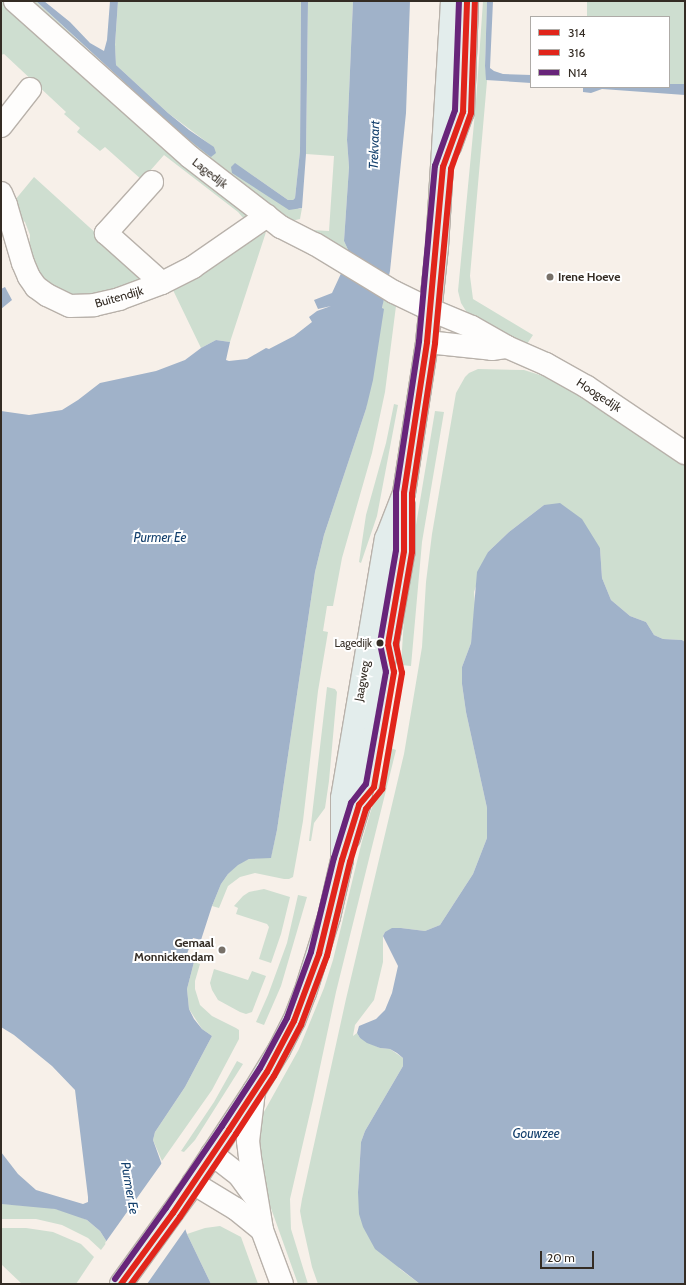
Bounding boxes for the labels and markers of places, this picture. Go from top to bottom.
place label: Irene Hoeve [558,270,620,284]
marker: Irene Hoeve [545,272,555,282]
place label: Lagedijk [334,636,372,650]
marker: Lagedijk [375,638,385,648]
place label: Gemaal Monnickendam [134,936,214,964]
marker: Gemaal Monnickendam [217,945,227,955]

